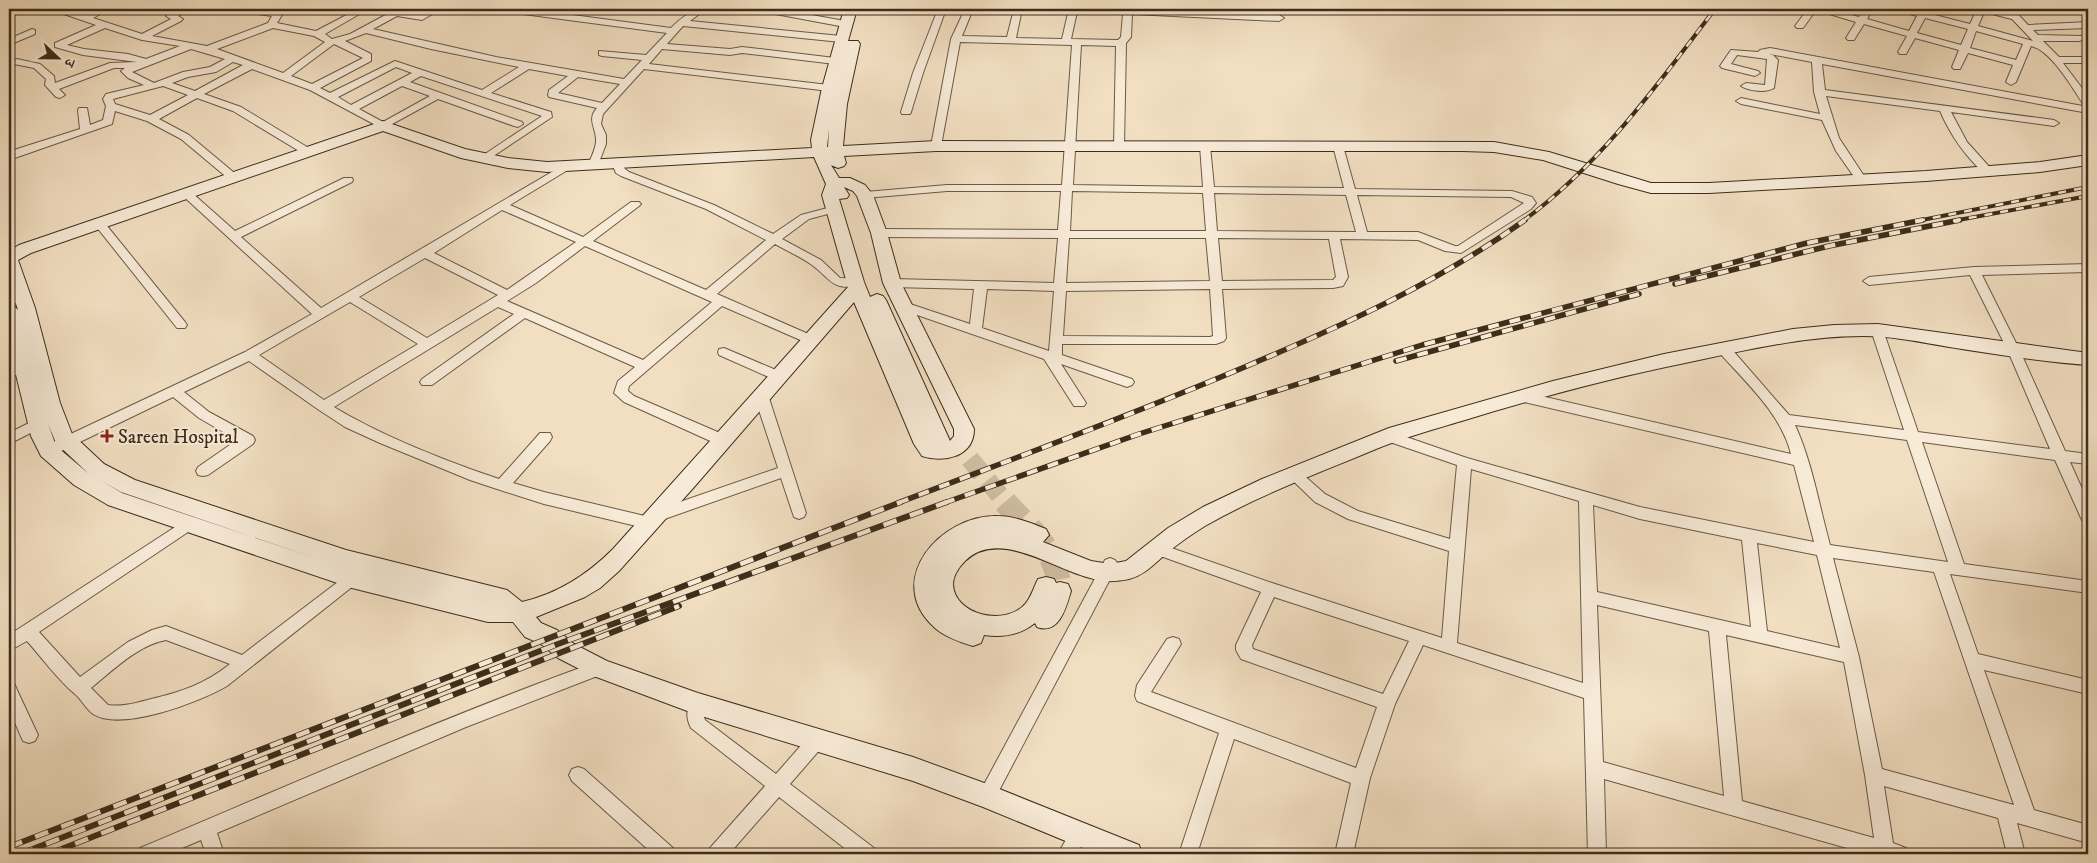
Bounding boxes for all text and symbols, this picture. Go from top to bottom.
north arrow [32,32,82,82]
text: उ [59,55,79,70]
place label: Sareen Hospital [118,426,239,449]
marker: Sareen Hospital [100,429,114,443]

